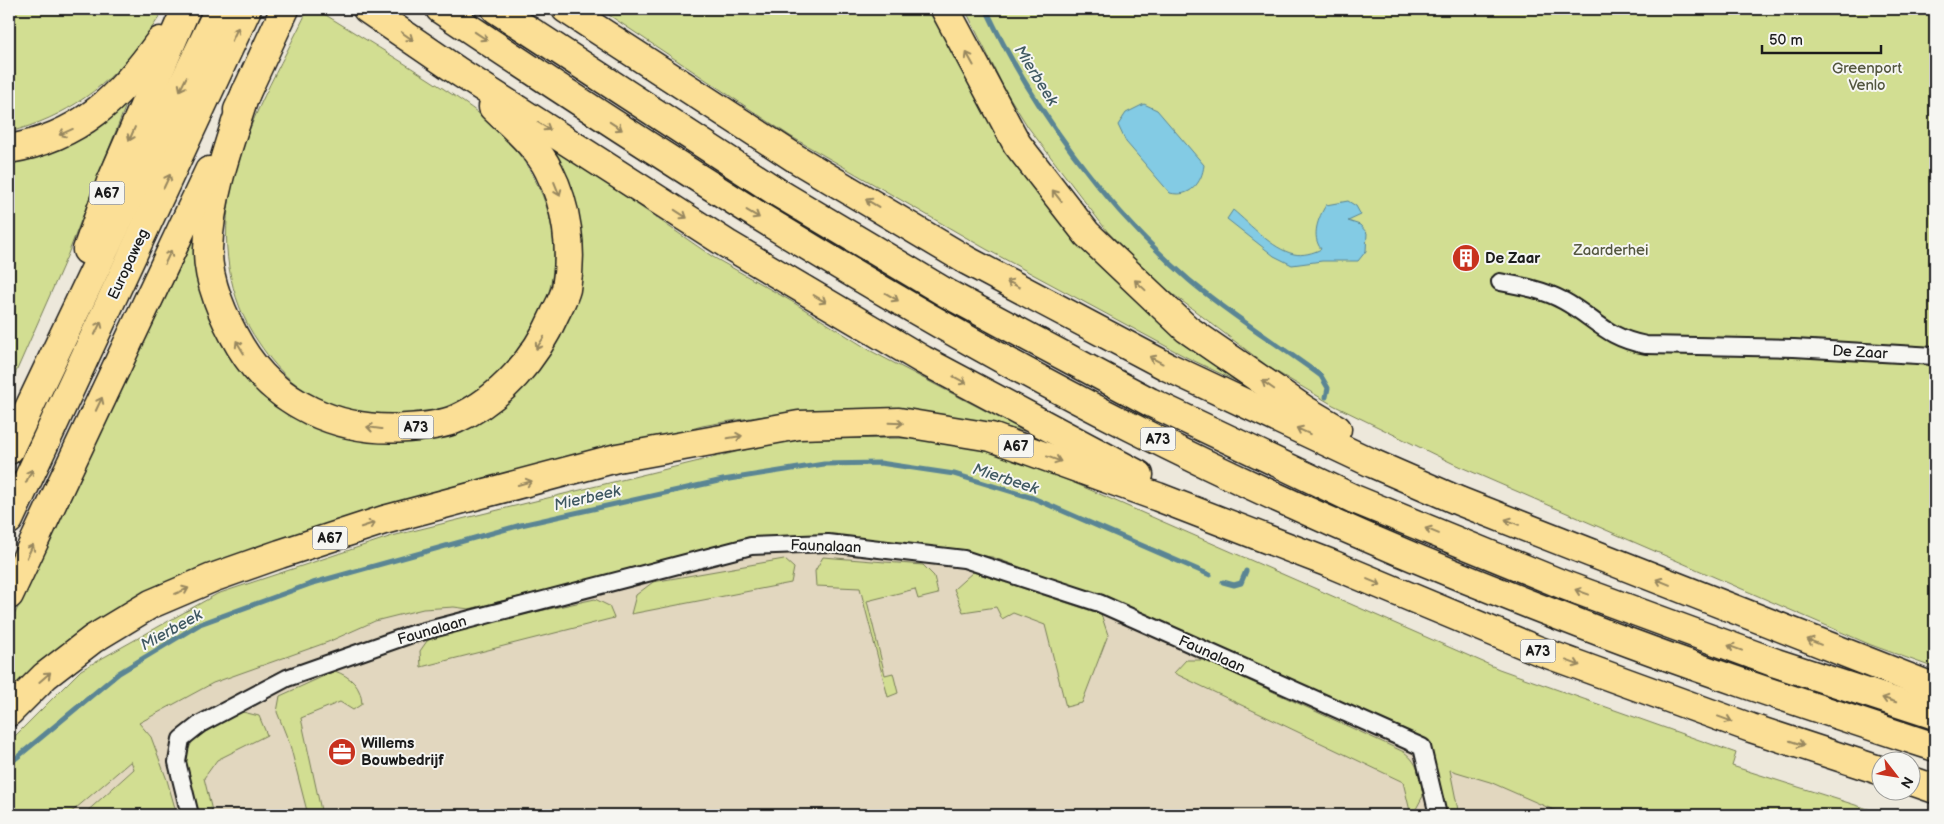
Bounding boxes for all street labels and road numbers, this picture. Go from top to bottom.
road number: A67 [90,182,124,204]
street label: Europaweg [104,226,153,303]
street label: De Zaar [1832,342,1889,363]
road number: A73 [398,416,434,438]
road number: A73 [1140,428,1176,450]
road number: A67 [998,434,1034,458]
road number: A67 [312,526,348,550]
street label: Faunalaan [790,536,862,557]
street label: Faunalaan [395,612,469,649]
street label: Faunalaan [1176,631,1248,678]
road number: A73 [1520,640,1556,662]

